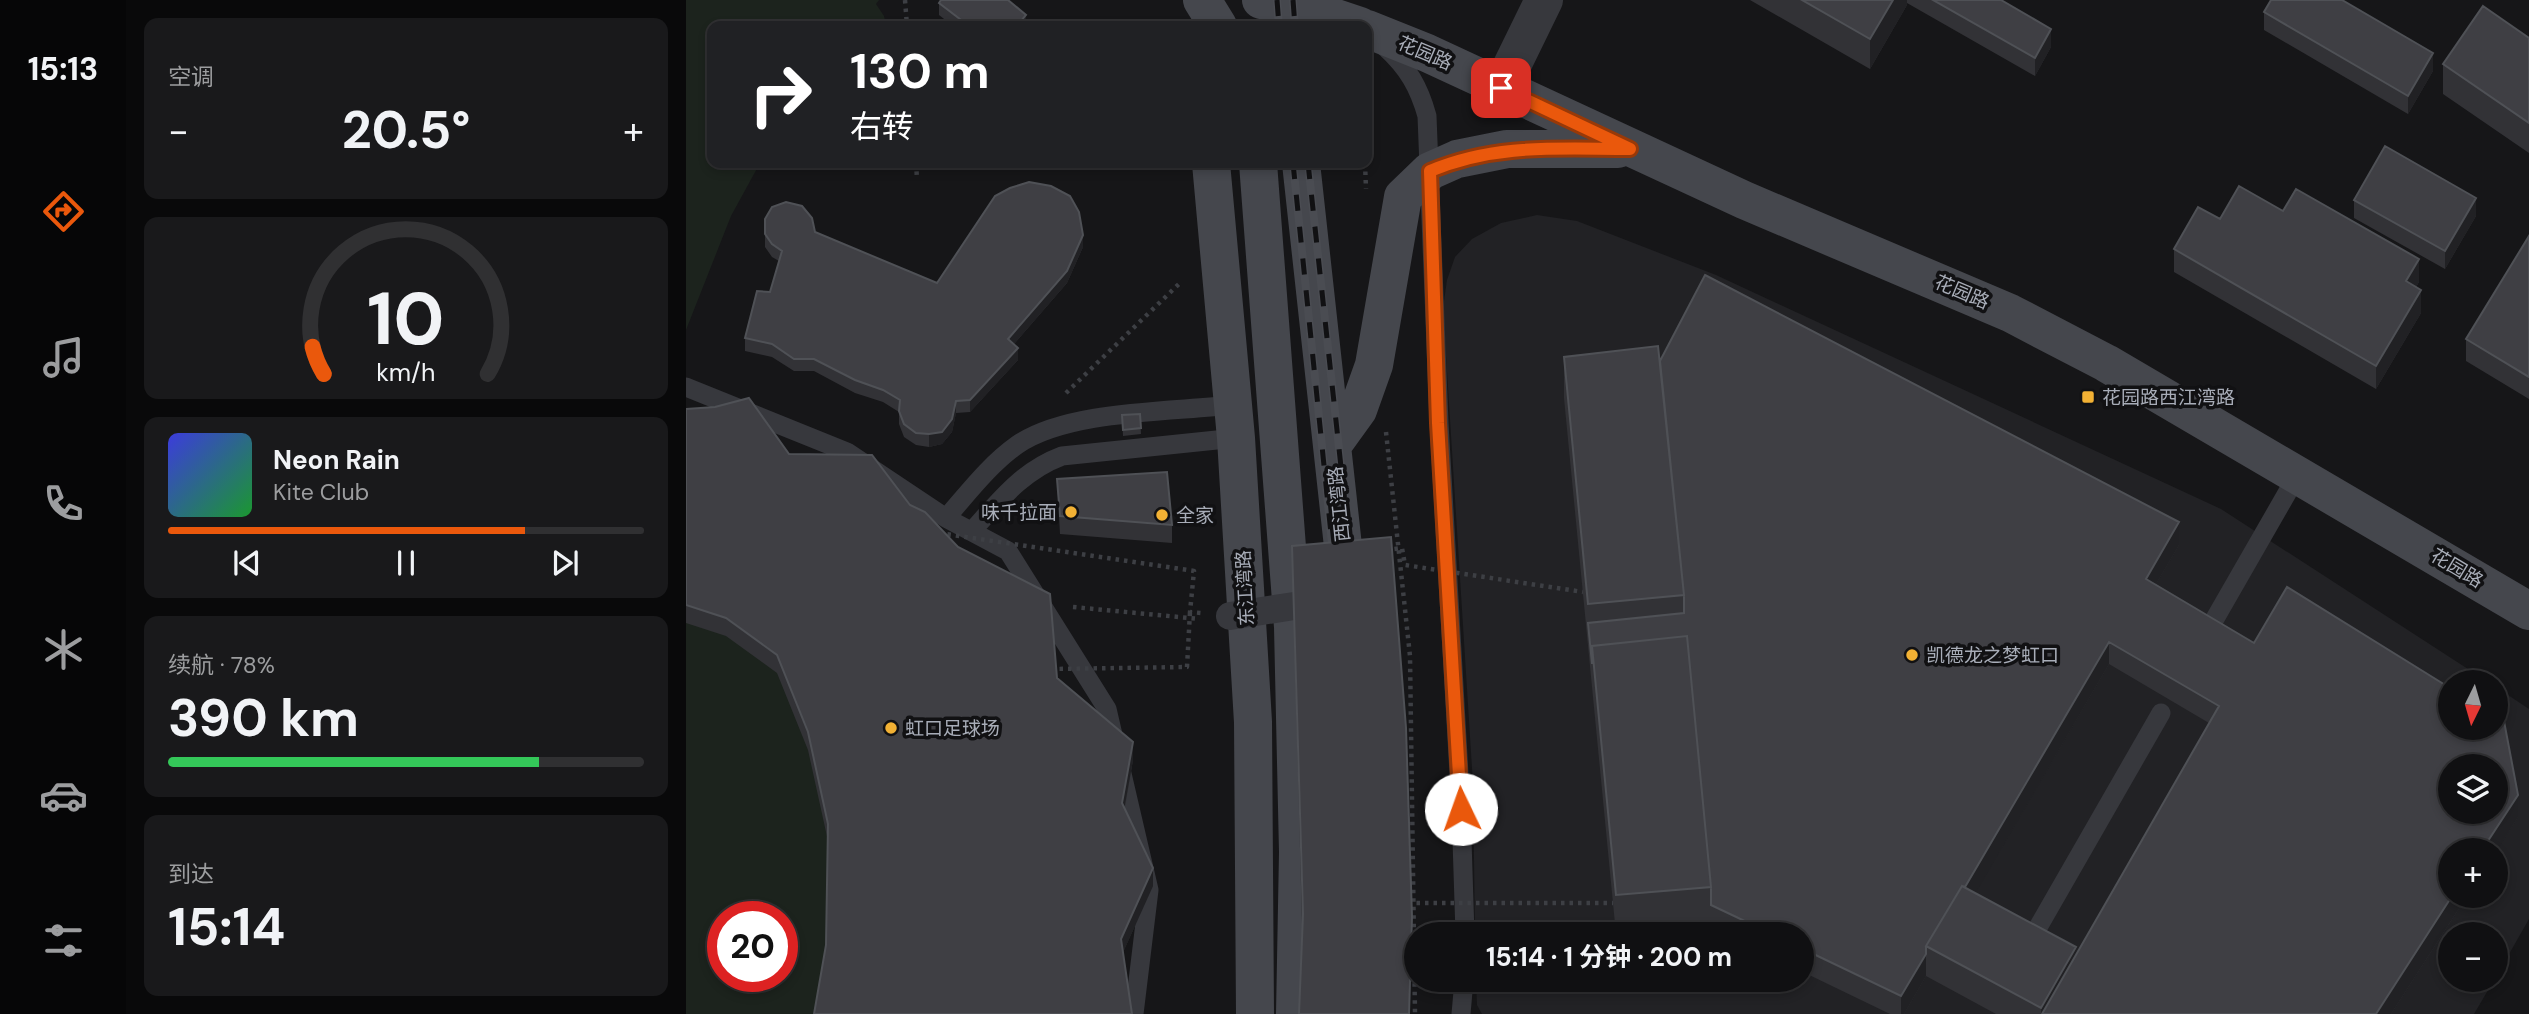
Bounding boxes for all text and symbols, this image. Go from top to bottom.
street label: 花园路 [1394,30,1456,76]
text: 130 m [850,39,990,103]
text: 15:13 [28,48,98,90]
icon: right [735,49,826,140]
pin [1471,58,1531,118]
text: 空调 [168,62,214,92]
icon: arrive [1482,69,1520,107]
text: 20.5° [342,96,470,164]
text: − [168,106,189,156]
text: + [623,106,644,156]
text: 右转 [850,106,914,148]
icon: directions [39,187,88,236]
street label: 花园路 [1931,269,1993,315]
text: 10 [367,272,445,367]
icon: music [39,333,88,382]
text: km/h [376,356,436,389]
place label: 花园路西江湾路 [2102,385,2235,410]
marker: 花园路西江湾路 [2080,389,2096,405]
text: Neon Rain [273,443,400,477]
street label: 西江湾路 [1323,465,1355,543]
text: Kite Club [273,477,369,507]
icon: phone [39,479,88,528]
place label: 味千拉面 [981,500,1057,525]
place label: 全家 [1176,503,1214,528]
marker: 味千拉面 [1063,504,1079,520]
marker: 全家 [1154,507,1170,523]
street label: 花园路 [2426,543,2488,593]
icon: previous [228,544,266,582]
icon: pause [387,544,425,582]
icon: next [546,544,584,582]
street label: 东江湾路 [1231,549,1259,627]
icon: climate [39,625,88,674]
place label: 凯德龙之梦虹口 [1926,643,2059,668]
marker: 凯德龙之梦虹口 [1904,647,1920,663]
text: 续航 · 78% [168,650,275,680]
north arrow [2438,670,2508,740]
map controls [2438,670,2508,992]
text: 390 km [168,684,359,752]
place label: 虹口足球场 [905,716,1000,741]
marker: 虹口足球场 [883,720,899,736]
button: layers [2438,754,2508,824]
icon: car [39,771,88,820]
position arrow [1424,772,1498,846]
button: + [2438,838,2508,908]
text: 到达 [168,859,214,889]
text: 15:14 [168,893,285,961]
speed limit sign: 20 [707,901,798,992]
icon: filters [39,916,88,965]
button: − [2438,922,2508,992]
text: 15:14 · 1 分钟 · 200 m [1486,940,1732,974]

